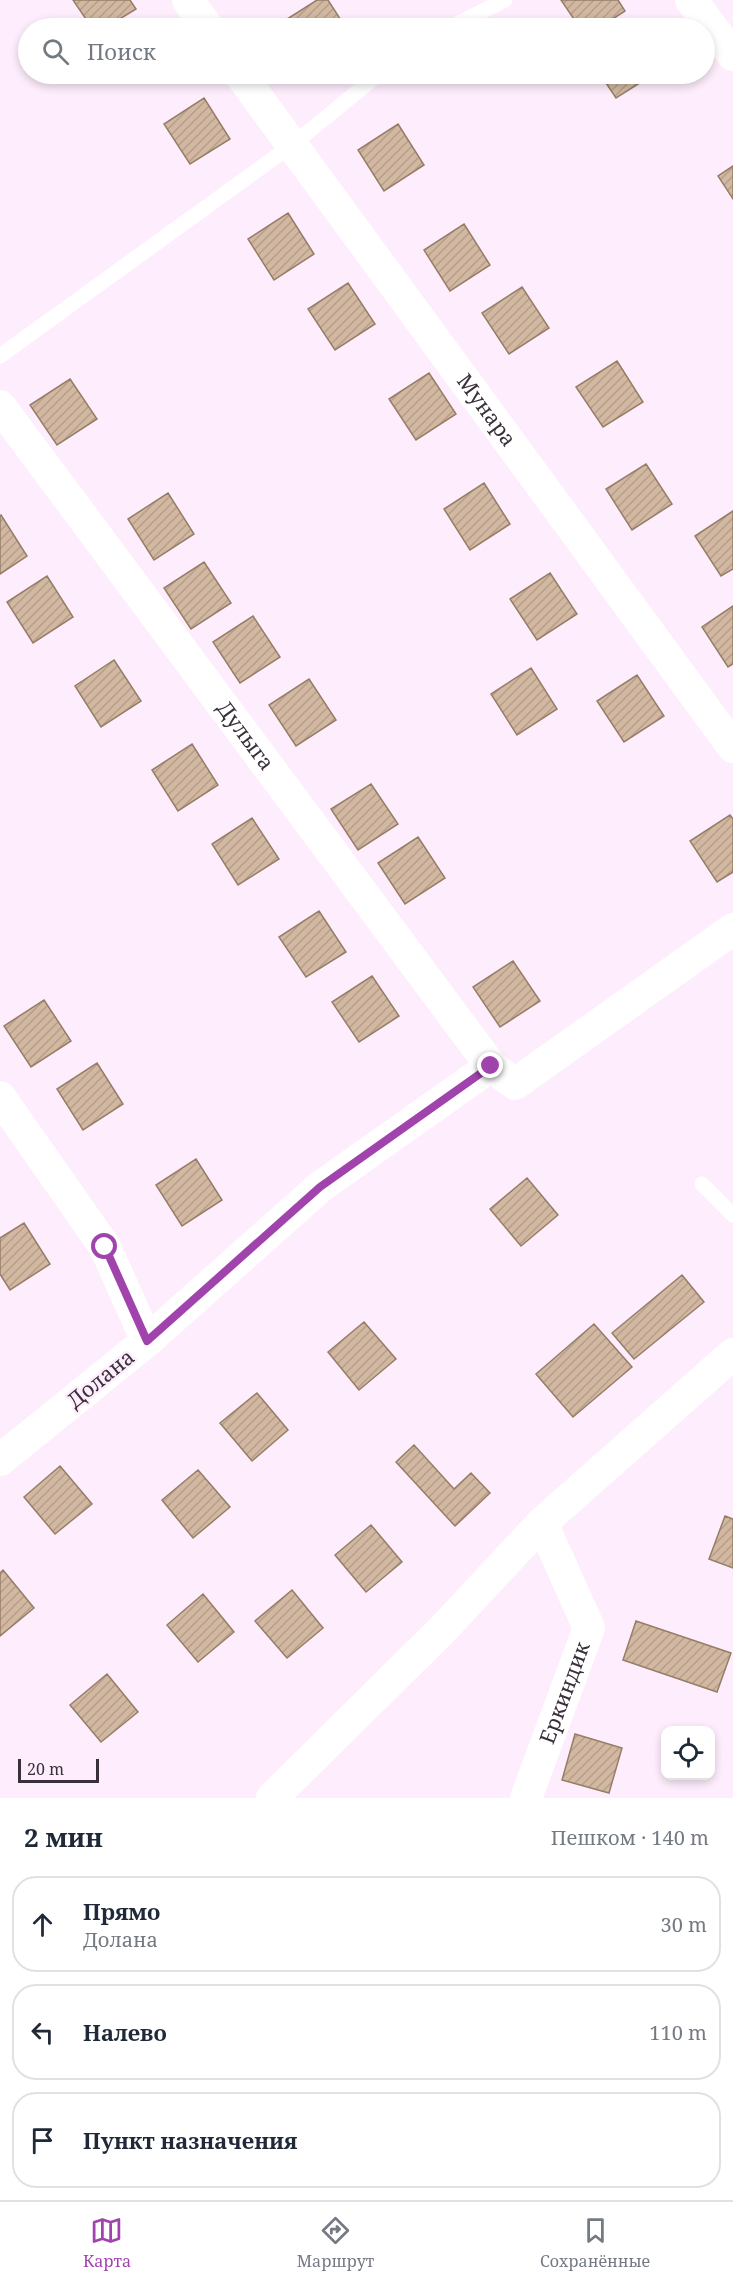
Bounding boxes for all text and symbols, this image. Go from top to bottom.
search box [18,18,715,84]
icon: search [39,35,72,68]
text: Поиск [87,36,156,66]
street label: Мунара [451,368,523,452]
street label: Дулыга [211,695,281,775]
route end [477,1052,503,1078]
route start [91,1233,117,1259]
street label: Долана [61,1343,140,1414]
street label: Еркиндик [532,1637,596,1748]
map controls [661,1726,715,1780]
button: locate [661,1726,715,1780]
scale bar [18,1756,99,1784]
text: 20 m [27,1758,64,1780]
text: 2 мин [24,1819,103,1855]
text: Пешком · 140 m [551,1824,709,1851]
text: Прямо [83,1896,160,1926]
icon: ahead [26,1908,59,1941]
text: 30 m [661,1911,707,1938]
text: Долана [83,1926,158,1953]
icon: left [26,2016,59,2049]
text: Налево [83,2017,167,2047]
text: 110 m [649,2019,707,2046]
icon: arrive [26,2124,59,2157]
text: Пункт назначения [83,2125,297,2155]
tab: Карта [83,2214,131,2272]
tab: Маршрут [297,2214,374,2272]
tab: Сохранённые [540,2214,650,2272]

